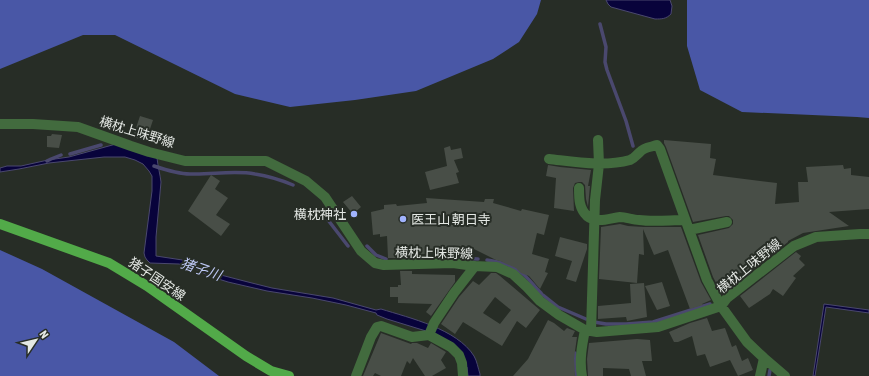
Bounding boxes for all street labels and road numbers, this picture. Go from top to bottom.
street label: 横枕上味野線 [98,113,176,151]
street label: 横枕上味野線 [714,236,784,296]
street label: 横枕上味野線 [395,245,473,261]
street label: 猪子国安線 [126,255,188,303]

